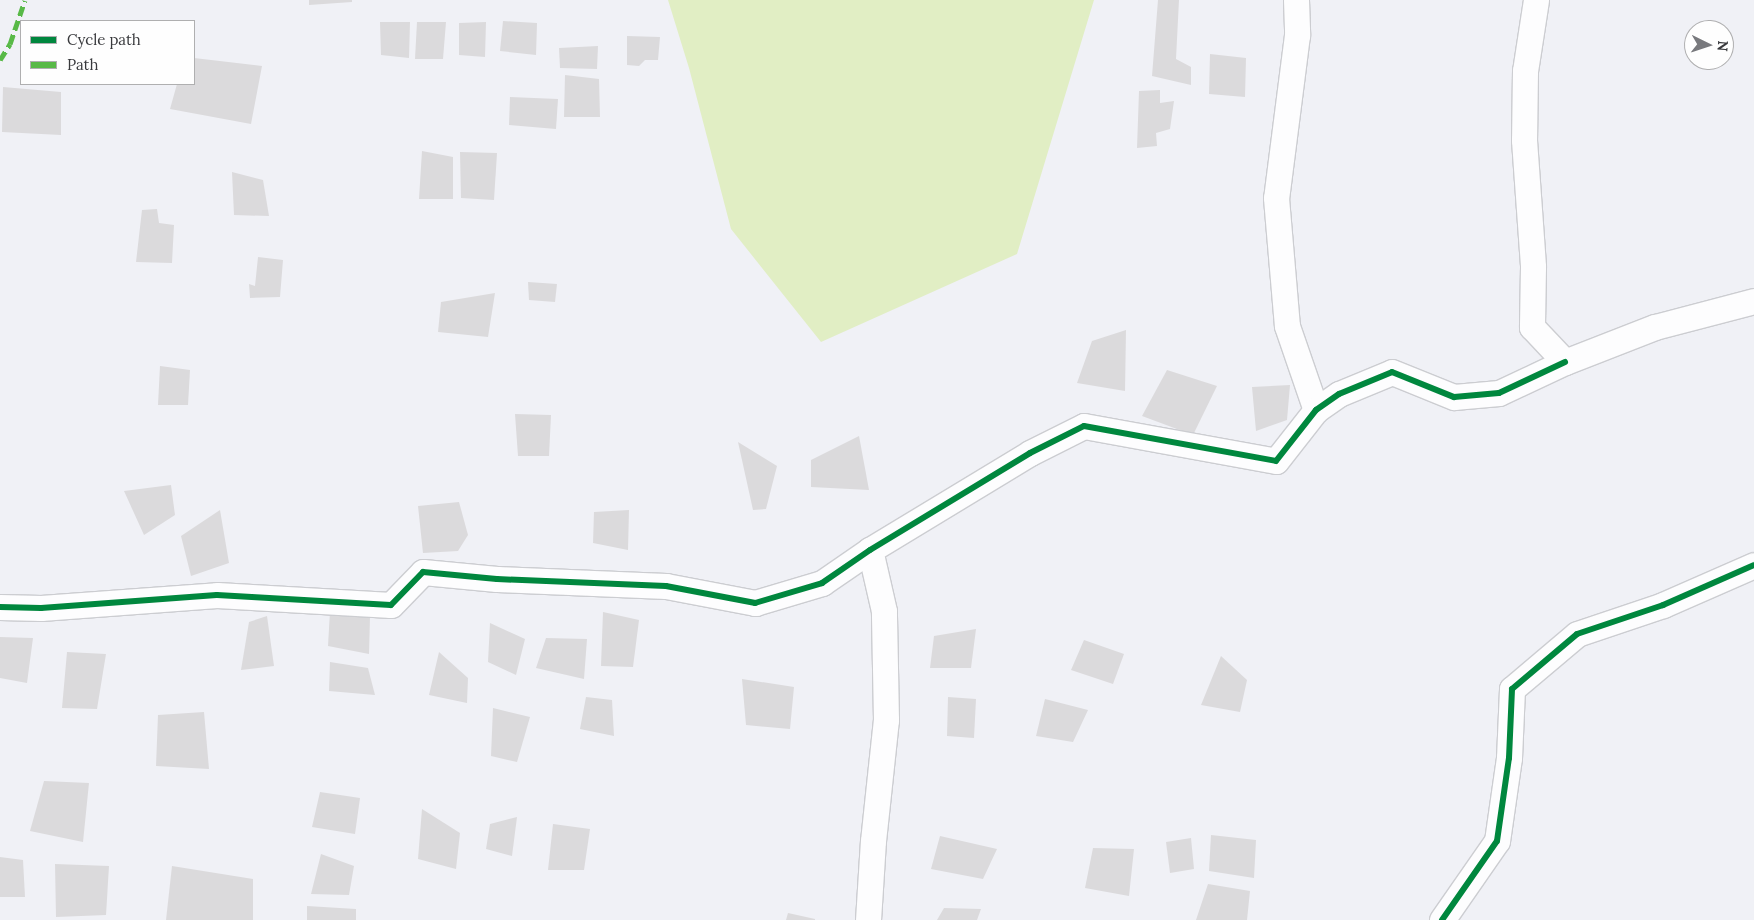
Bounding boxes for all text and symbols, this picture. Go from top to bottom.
legend [20,20,195,85]
north arrow [1684,20,1734,70]
text: Cycle path [67,30,141,49]
text: N [1714,40,1732,52]
text: Path [67,55,98,74]

